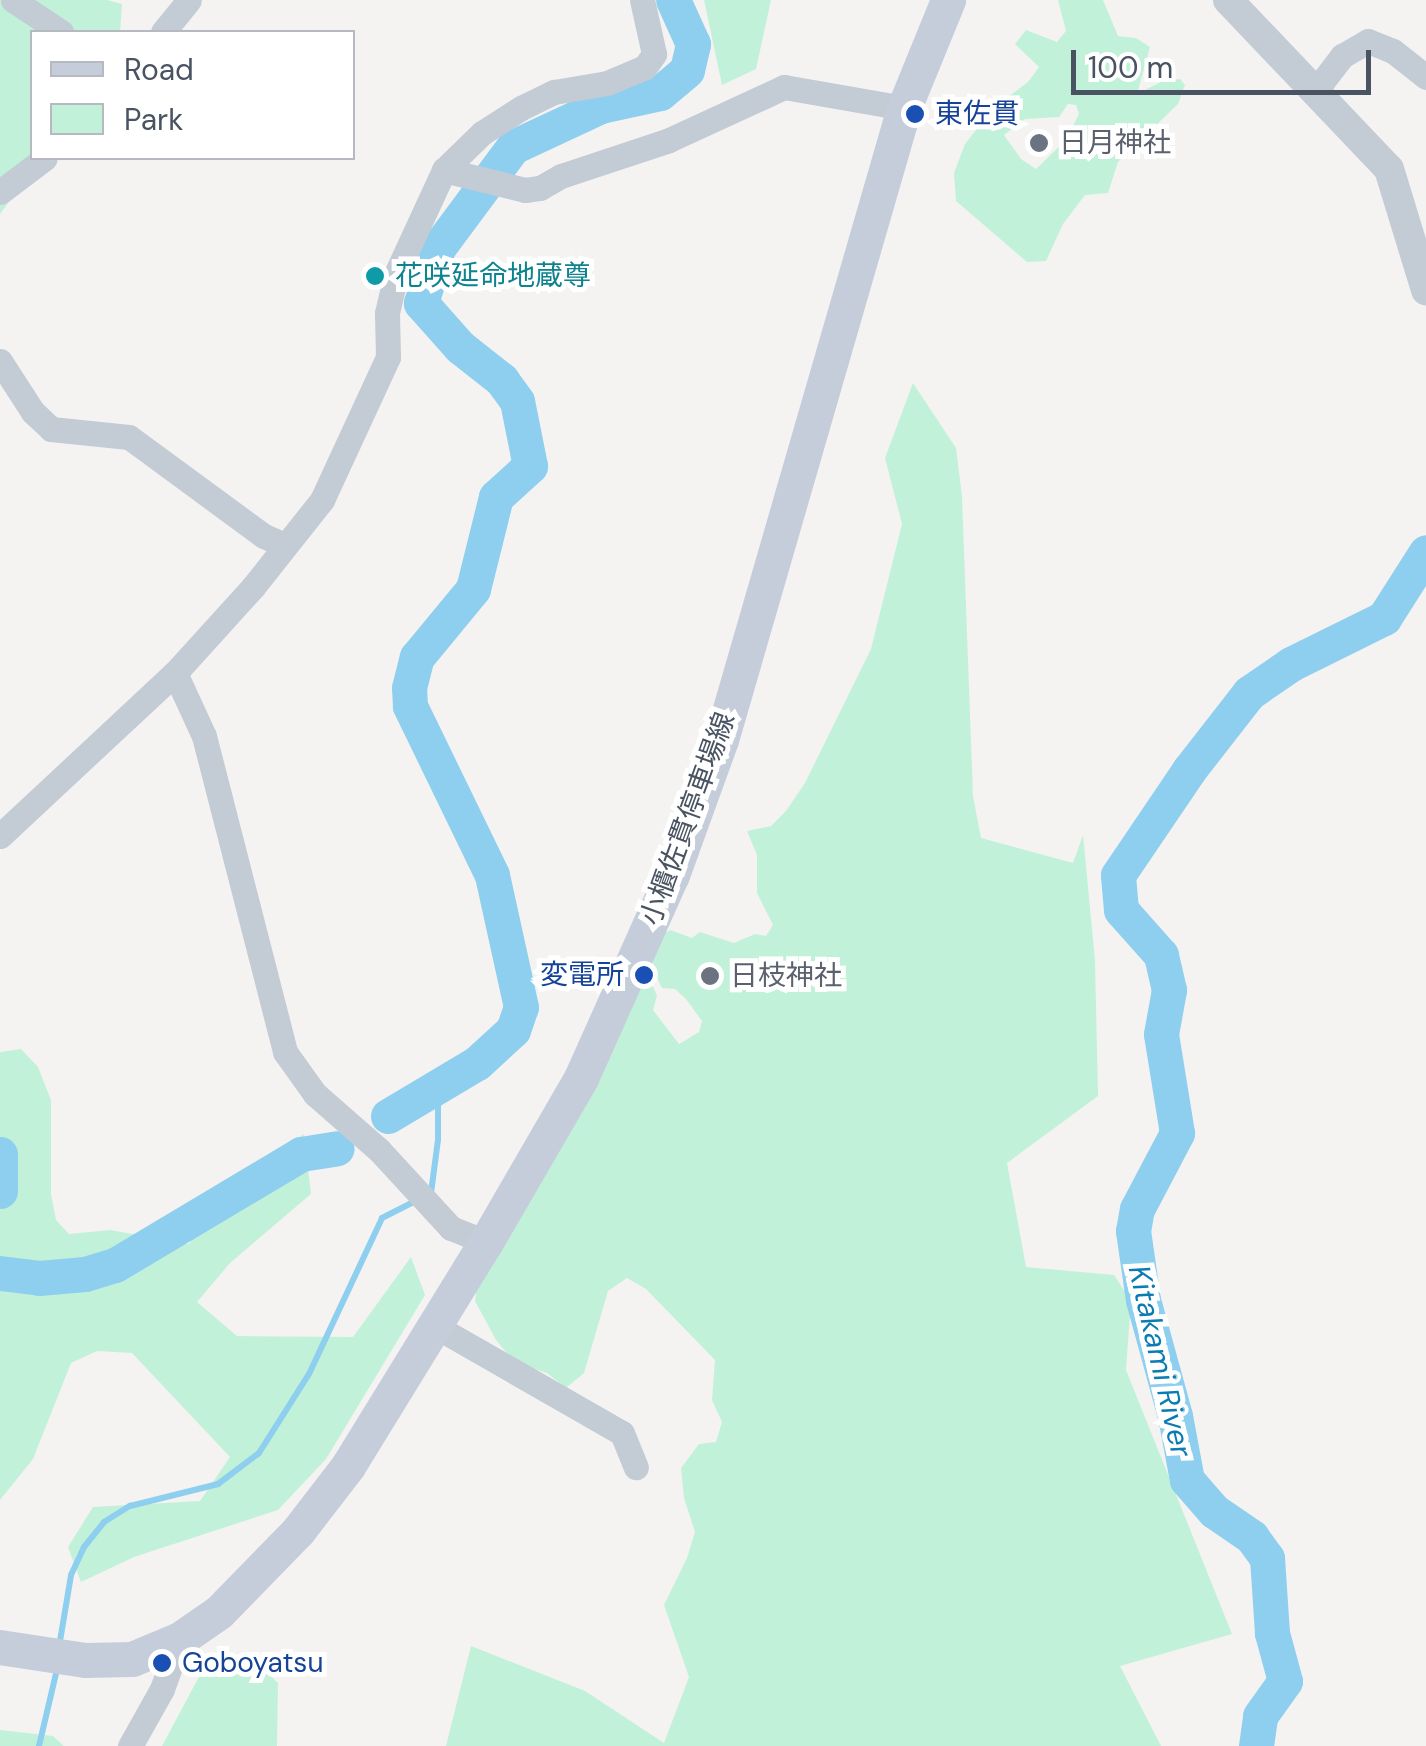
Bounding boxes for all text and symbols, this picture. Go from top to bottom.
legend [30,30,355,160]
scale bar [1076,30,1376,92]
text: 100 m [1088,48,1173,87]
text: Road [124,50,194,89]
place label: 東佐貫 [935,97,1019,131]
text: Park [124,100,183,139]
marker: 東佐貫 [904,103,926,125]
place label: 日月神社 [1059,126,1171,160]
marker: 日月神社 [1028,132,1050,154]
place label: 花咲延命地蔵尊 [395,259,591,293]
marker: 花咲延命地蔵尊 [364,265,386,287]
street label: 小櫃佐貫停車場線 [634,708,742,930]
place label: 変電所 [540,958,624,992]
place label: 日枝神社 [730,959,842,993]
marker: 変電所 [633,964,655,986]
marker: 日枝神社 [699,965,721,987]
water label: Kitakami River [1120,1262,1200,1460]
place label: Goboyatsu [182,1646,323,1680]
marker: Goboyatsu [151,1652,173,1674]

